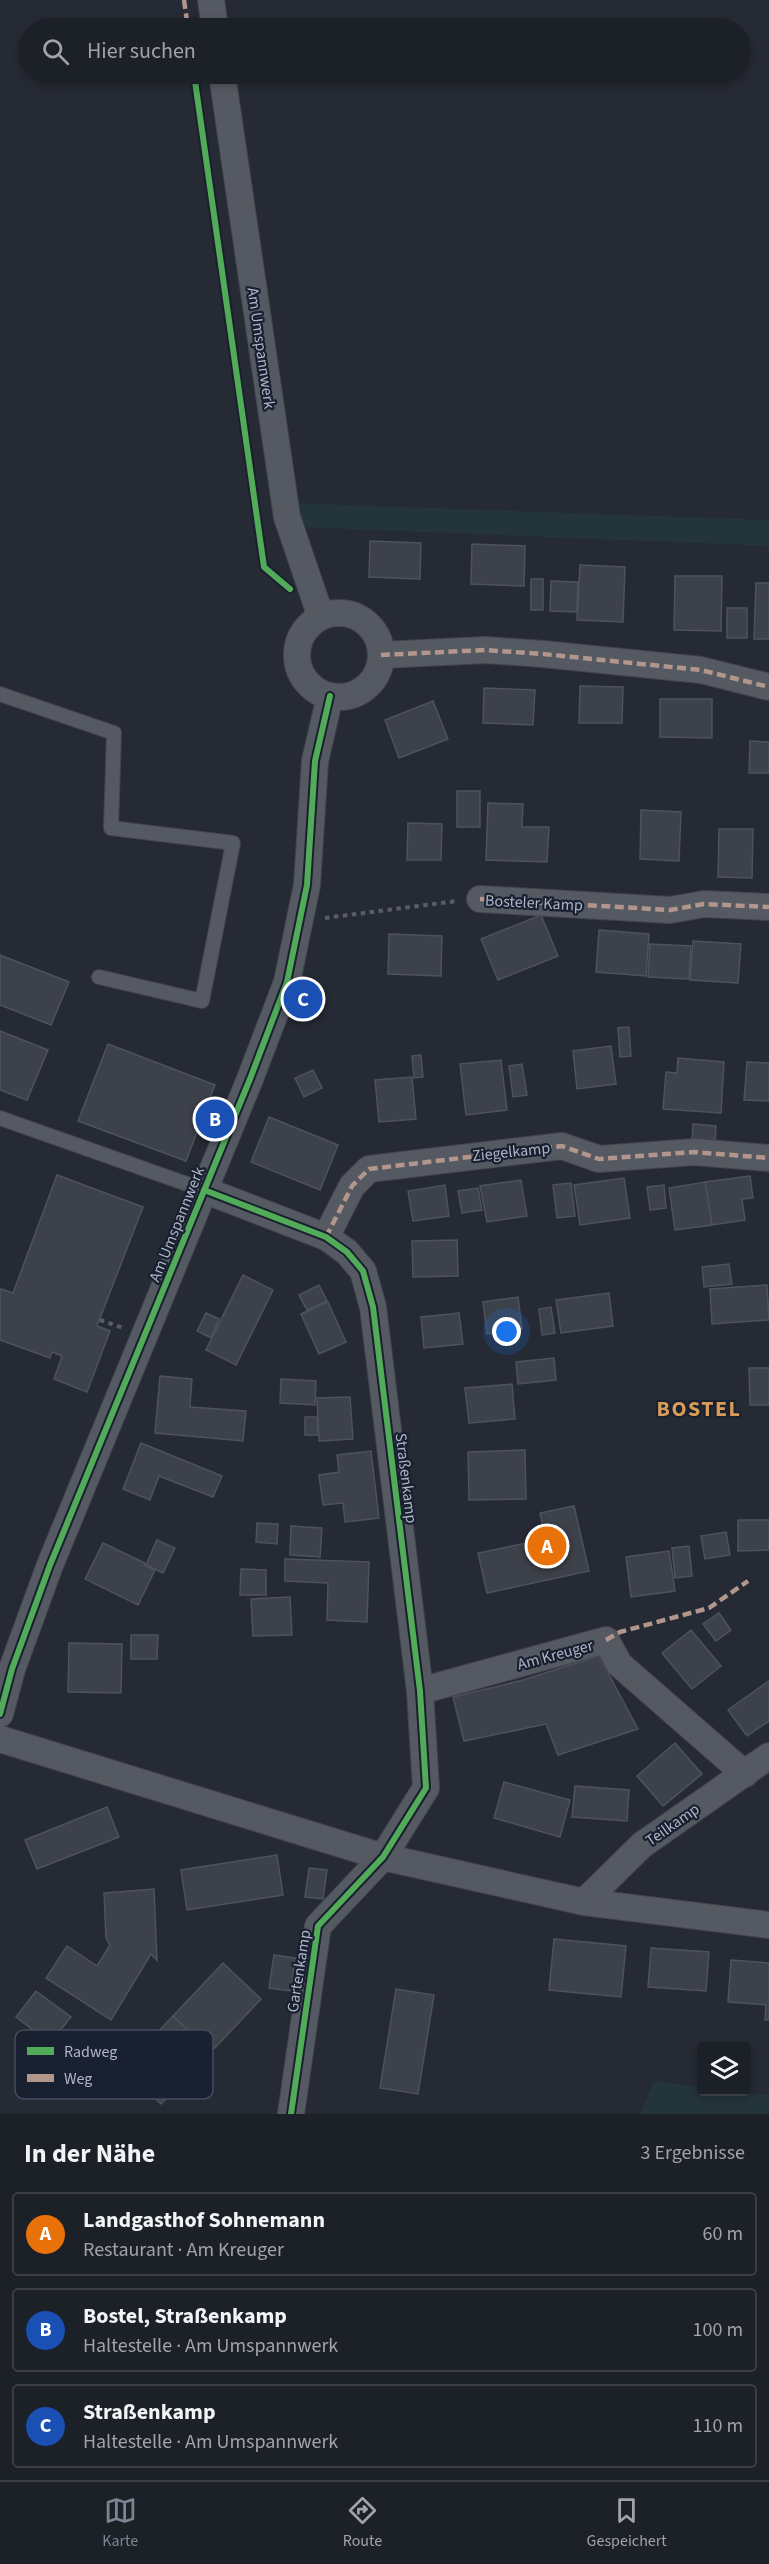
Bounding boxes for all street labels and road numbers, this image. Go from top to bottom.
street label: Am Umspannwerk [242,286,280,410]
street label: Bosteler Kamp [485,889,583,917]
street label: Ziegelkamp [471,1137,551,1167]
street label: Am Umspannwerk [144,1163,210,1285]
street label: Straßenkamp [390,1432,422,1525]
street label: Am Kreuger [515,1634,596,1676]
street label: Teilkamp [641,1798,704,1851]
street label: Gartenkamp [282,1928,316,2014]

